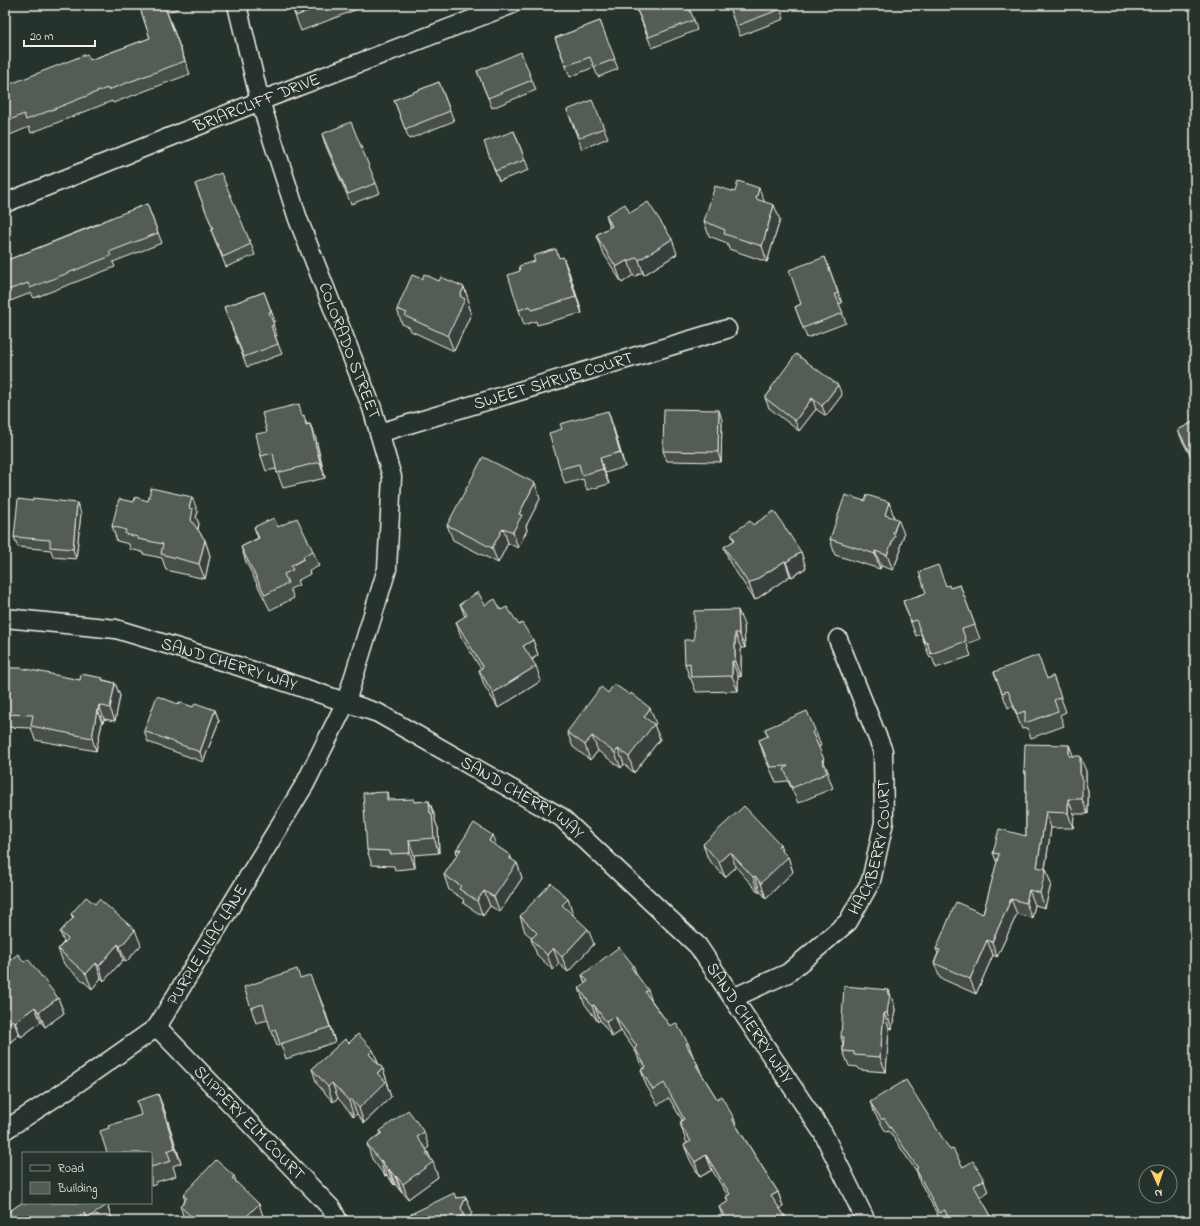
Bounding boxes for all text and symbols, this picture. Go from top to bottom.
scale bar [24,22,95,48]
text: 20 m [30,28,53,46]
street label: BRIARCLIFF DRIVE [189,67,324,139]
street label: COLORADO STREET [311,279,387,423]
street label: SWEET SHRUB COURT [471,345,636,417]
street label: SAND CHERRY WAY [158,631,301,698]
street label: SAND CHERRY WAY [456,750,590,845]
street label: HACKBERRY COURT [842,779,897,920]
street label: PURPLE LILAC LANE [161,879,254,1010]
street label: SAND CHERRY WAY [700,957,799,1089]
street label: SLIPPERY ELM COURT [188,1060,311,1186]
legend [22,1152,152,1204]
text: Road [58,1160,84,1178]
north arrow [1138,1164,1178,1204]
text: Building [57,1180,97,1199]
text: N [1154,1185,1163,1201]

